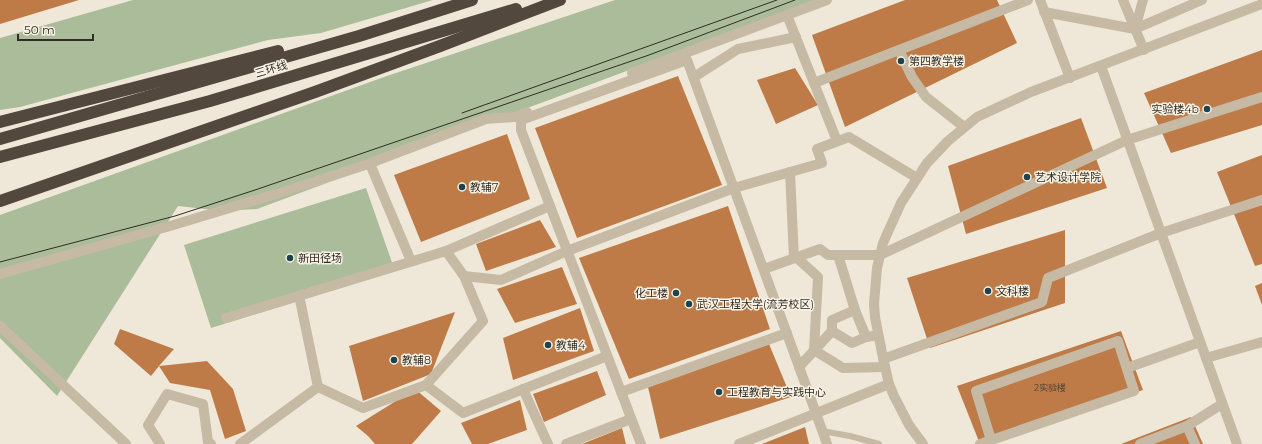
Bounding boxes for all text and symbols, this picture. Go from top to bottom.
scale bar [18,16,93,42]
text: 50 m [24,22,55,37]
place label: 第四教学楼 [909,54,964,68]
marker: 第四教学楼 [896,56,906,66]
street label: 三环线 [253,58,289,80]
place label: 实验楼4b [1151,102,1199,116]
marker: 实验楼4b [1202,104,1212,114]
place label: 艺术设计学院 [1035,170,1101,184]
marker: 艺术设计学院 [1022,172,1032,182]
place label: 教辅7 [470,180,498,194]
marker: 教辅7 [457,182,467,192]
place label: 新田径场 [298,251,342,265]
marker: 新田径场 [285,253,295,263]
place label: 文科楼 [996,284,1029,298]
place label: 化工楼 [635,286,668,300]
marker: 文科楼 [983,286,993,296]
marker: 化工楼 [671,288,681,298]
place label: 武汉工程大学(流芳校区) [697,297,814,311]
marker: 武汉工程大学(流芳校区) [684,299,694,309]
place label: 教辅4 [556,338,586,352]
marker: 教辅4 [543,340,553,350]
place label: 教辅8 [402,353,431,367]
marker: 教辅8 [389,355,399,365]
house number: 2实验楼 [1034,382,1066,393]
place label: 工程教育与实践中心 [727,385,826,399]
marker: 工程教育与实践中心 [714,387,724,397]

